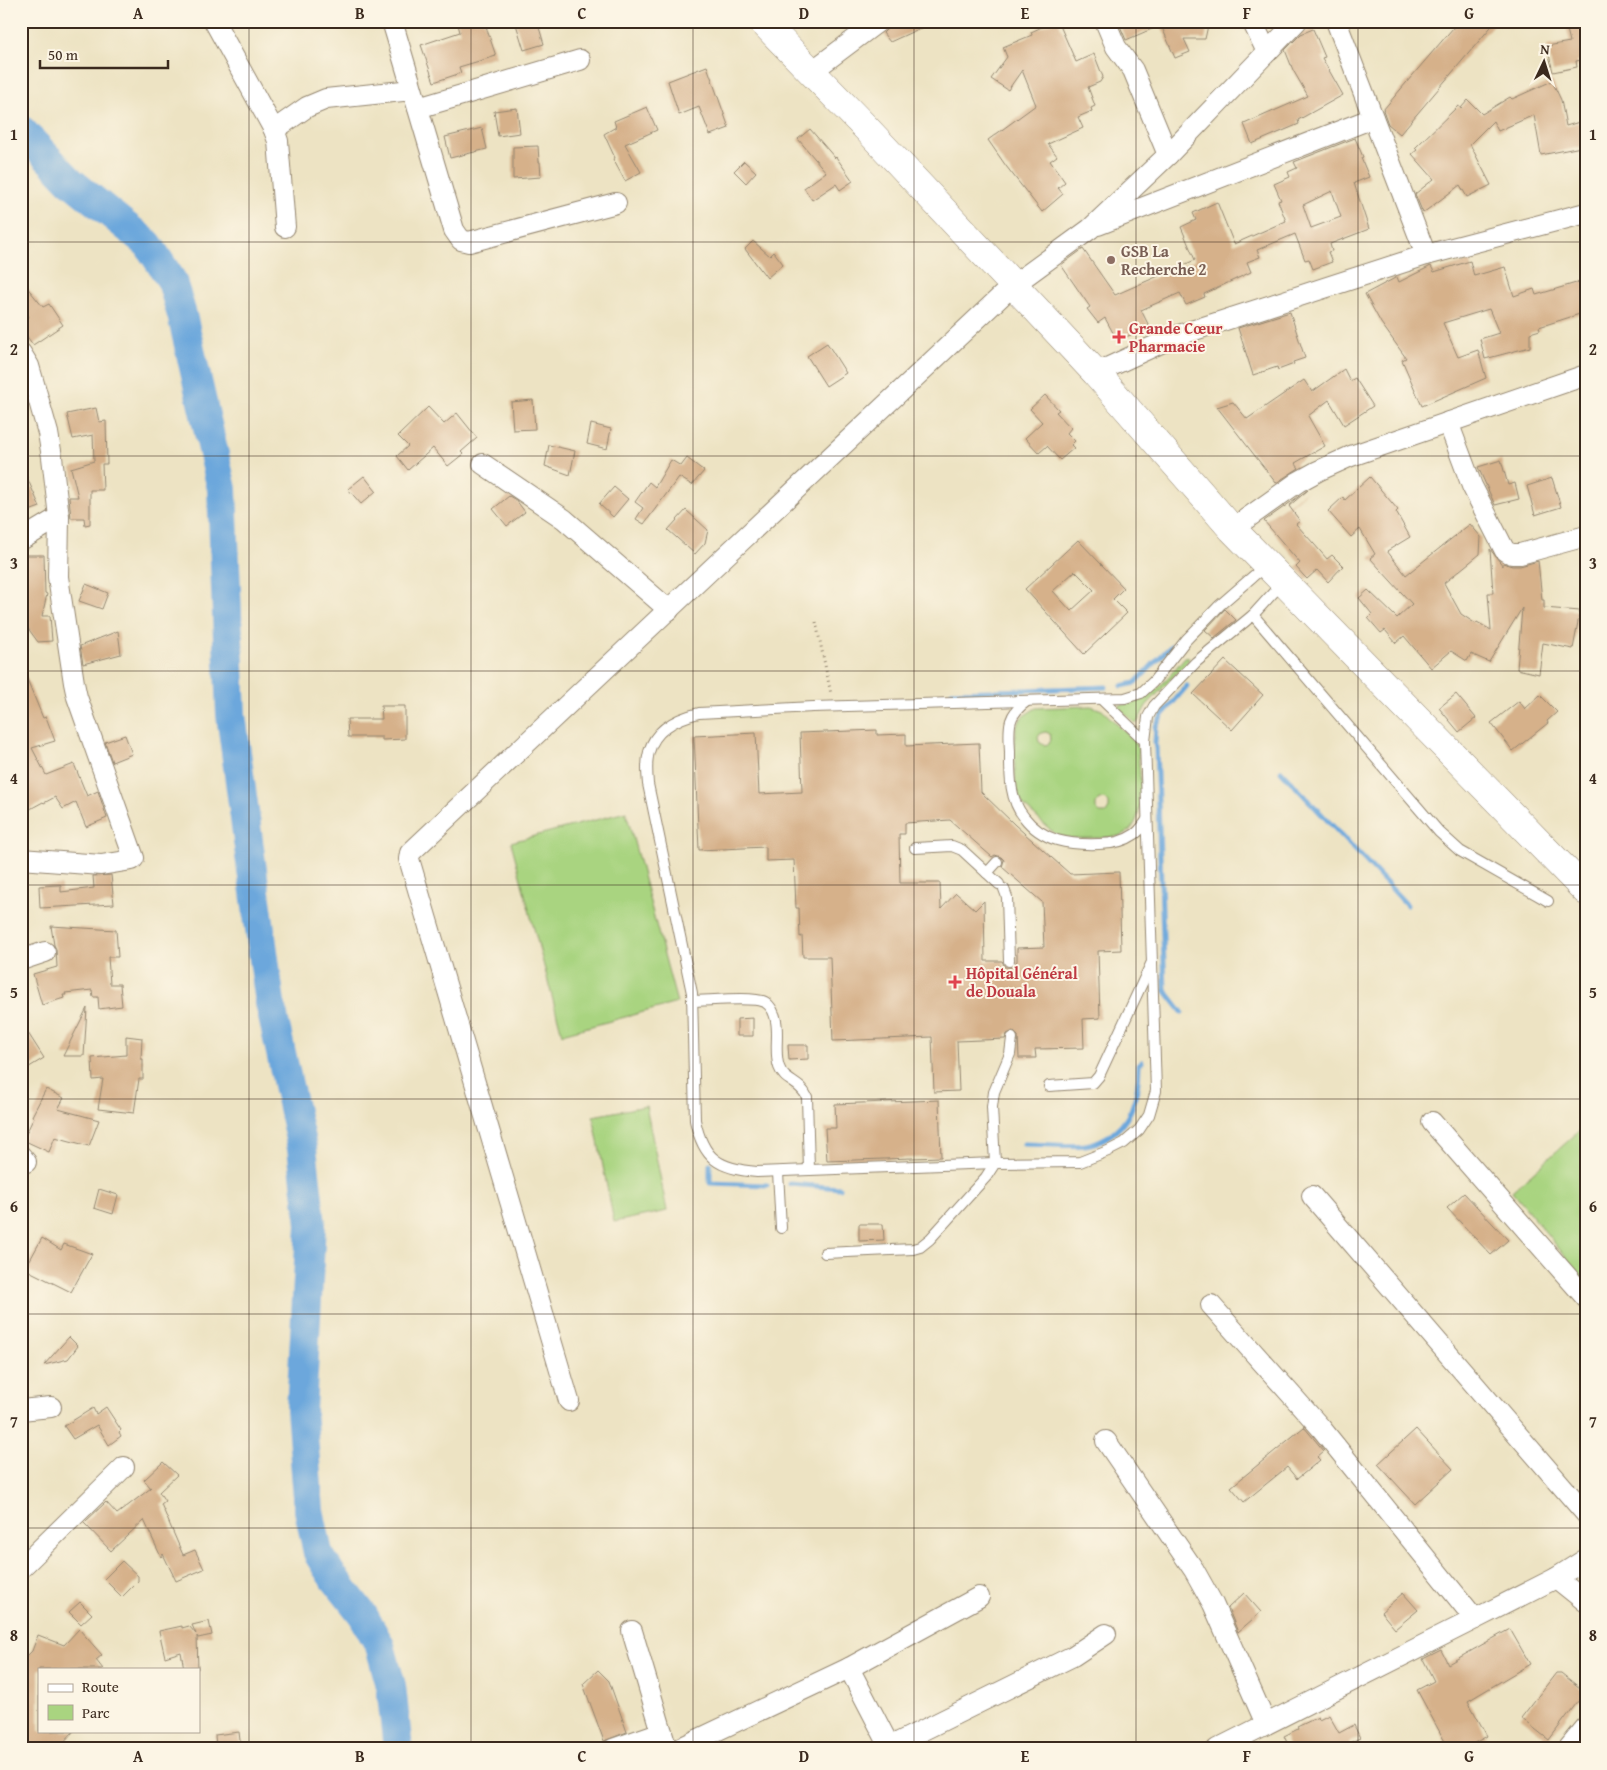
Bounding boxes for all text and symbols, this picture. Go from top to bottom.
text: A [133,1,144,25]
text: B [355,1,365,25]
text: C [577,1,587,25]
text: D [799,1,809,25]
text: E [1021,1,1030,25]
text: F [1243,1,1251,25]
text: G [1464,1,1474,25]
scale bar [40,38,168,70]
north arrow [1520,38,1570,88]
text: N [1540,39,1551,59]
text: 50 m [48,44,79,65]
text: 1 [10,122,18,146]
text: 1 [1589,122,1597,146]
place label: GSB La Recherche 2 [1121,239,1207,281]
marker: GSB La Recherche 2 [1105,254,1117,266]
place label: Grande Cœur Pharmacie [1129,316,1223,358]
marker: Grande Cœur Pharmacie [1113,331,1125,343]
text: 2 [10,337,18,361]
text: 2 [1589,337,1597,361]
text: 3 [10,551,18,575]
text: 3 [1589,551,1597,575]
text: 4 [10,766,18,790]
text: 4 [1589,766,1597,790]
place label: Hôpital Général de Douala [966,961,1078,1003]
marker: Hôpital Général de Douala [948,975,962,989]
text: 5 [10,980,18,1004]
text: 5 [1589,980,1597,1004]
text: 6 [10,1194,18,1218]
text: 6 [1589,1194,1597,1218]
text: 7 [10,1409,18,1433]
text: 7 [1589,1409,1597,1433]
text: 8 [10,1623,18,1647]
text: 8 [1589,1623,1597,1647]
legend [38,1668,200,1732]
text: Route [82,1676,119,1697]
text: Parc [82,1702,110,1723]
text: A [133,1744,144,1768]
text: B [355,1744,365,1768]
text: C [577,1744,587,1768]
text: D [799,1744,809,1768]
text: E [1021,1744,1030,1768]
text: F [1243,1744,1251,1768]
text: G [1464,1744,1474,1768]

